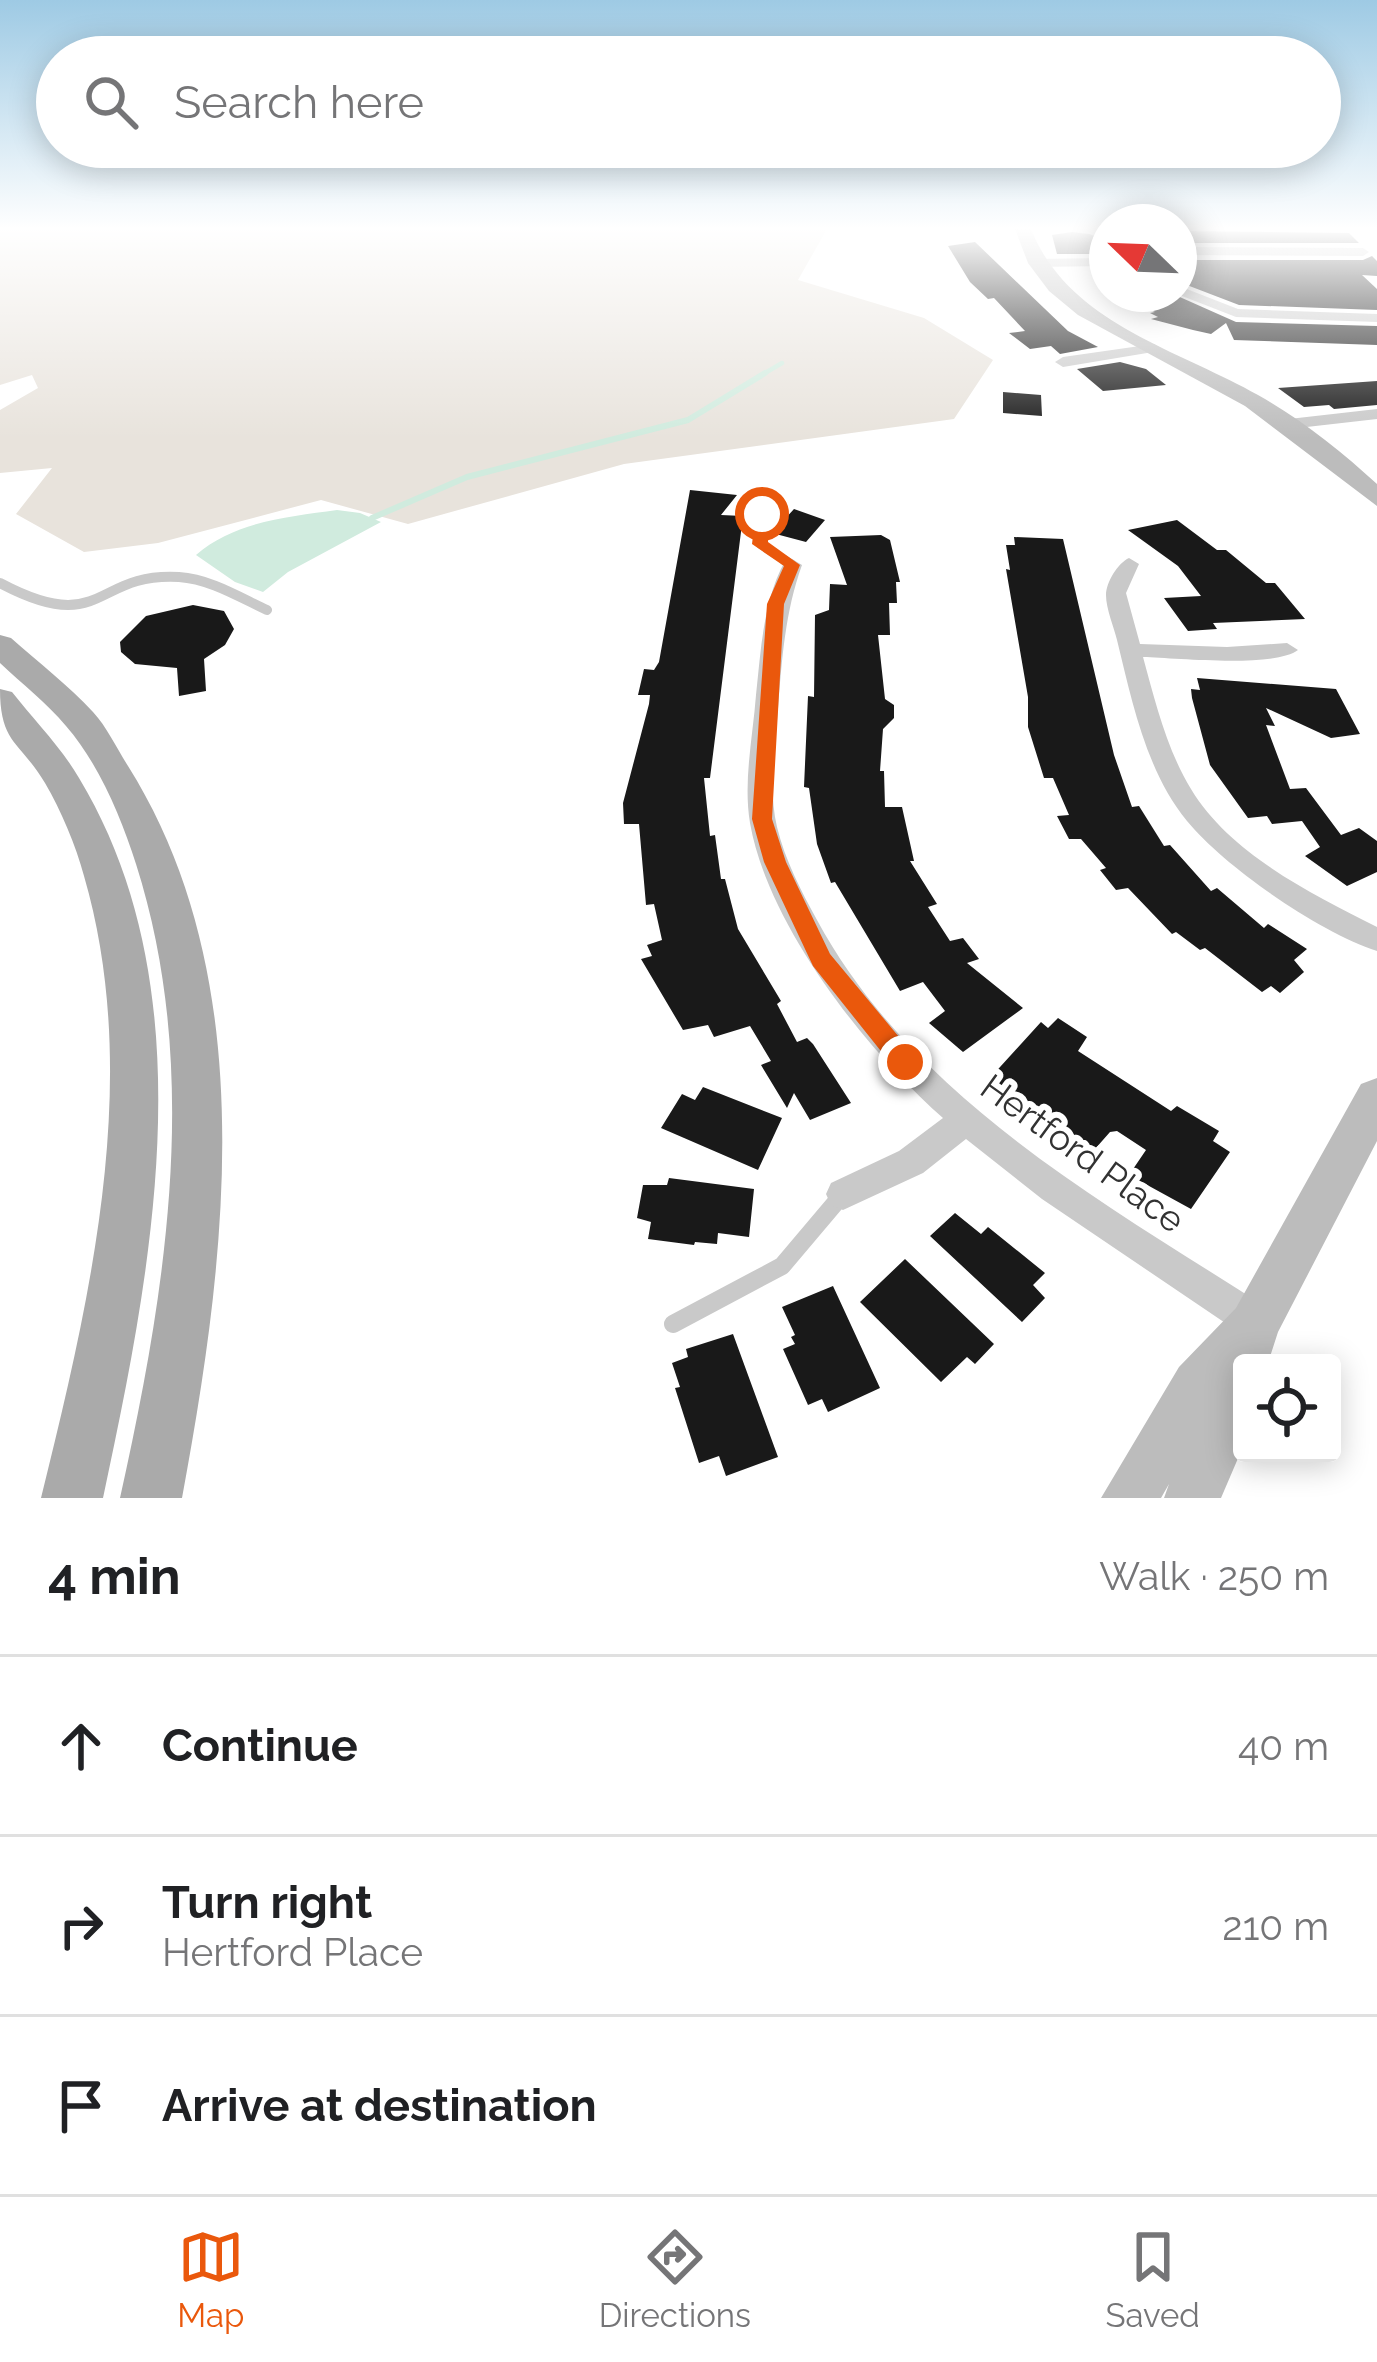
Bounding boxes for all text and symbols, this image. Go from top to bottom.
search box [36,36,1341,168]
icon: search [78,69,144,135]
text: Search here [174,76,424,129]
north arrow [1089,204,1197,312]
route start [735,487,789,541]
route end [878,1035,932,1089]
street label: Hertford Place [973,1065,1193,1241]
map controls [1233,1354,1341,1462]
button: locate [1233,1354,1341,1462]
text: 4 min [48,1546,181,1606]
text: Walk · 250 m [1099,1553,1329,1599]
icon: ahead [48,1713,114,1779]
text: Continue [162,1719,358,1772]
text: 40 m [1238,1723,1329,1769]
text: Turn right [162,1876,372,1929]
icon: right [48,1893,114,1959]
text: 210 m [1222,1903,1329,1949]
text: Hertford Place [162,1929,423,1975]
icon: arrive [48,2073,114,2139]
text: Arrive at destination [162,2079,597,2132]
tab: Map [177,2224,244,2335]
tab: Directions [599,2224,751,2335]
tab: Saved [1105,2224,1200,2335]

